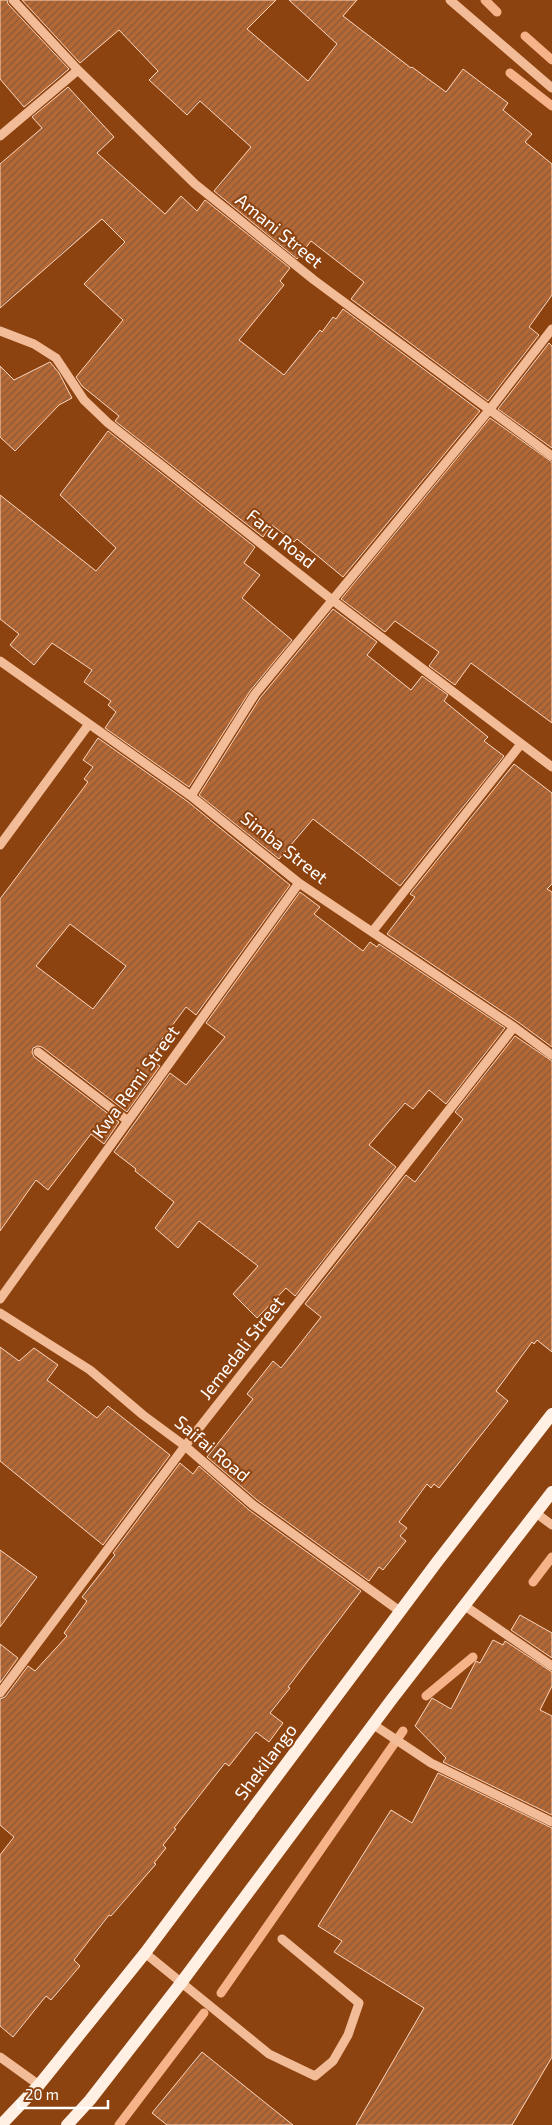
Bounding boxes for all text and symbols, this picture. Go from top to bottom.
street label: Amani Street [232,188,328,272]
street label: Faru Road [243,504,320,573]
street label: Simba Street [237,806,333,888]
street label: Kwa Remi Street [87,1021,184,1142]
street label: Jemedali Street [194,1291,289,1404]
street label: Saifai Road [171,1411,255,1486]
street label: Shekilango [229,1719,301,1804]
scale bar [18,2078,108,2110]
text: 20 m [25,2085,59,2103]

